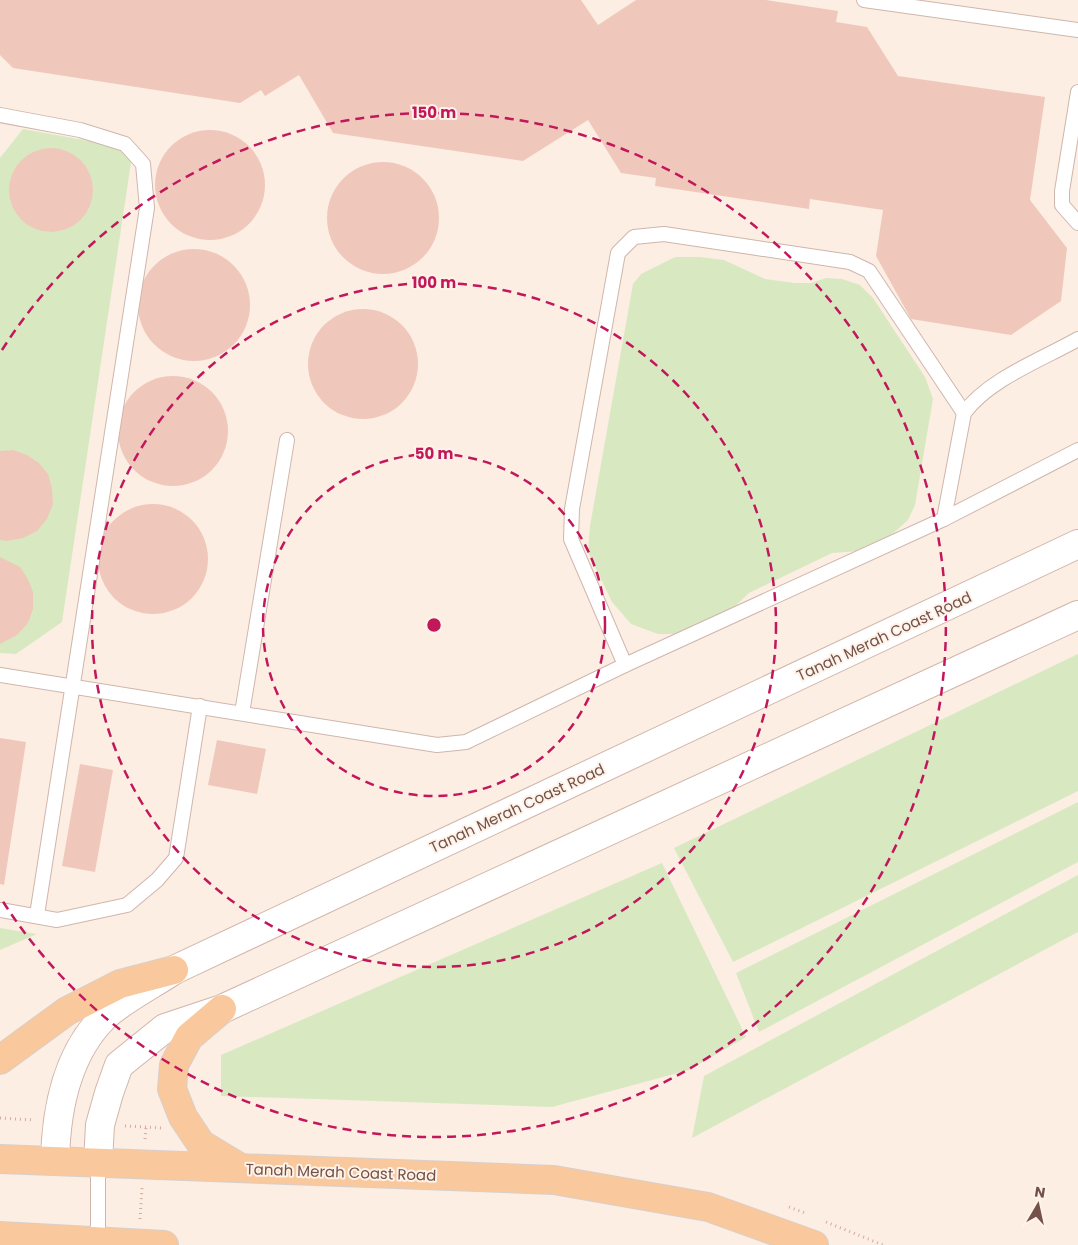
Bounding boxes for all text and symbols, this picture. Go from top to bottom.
text: 150 m [412,102,456,123]
text: 100 m [412,272,456,293]
text: 50 m [415,443,453,464]
street label: Tanah Merah Coast Road [793,586,975,686]
centre of rings [425,616,443,634]
street label: Tanah Merah Coast Road [426,758,608,858]
street label: Tanah Merah Coast Road [245,1158,437,1186]
north arrow [1013,1180,1063,1230]
text: N [1033,1181,1047,1203]

